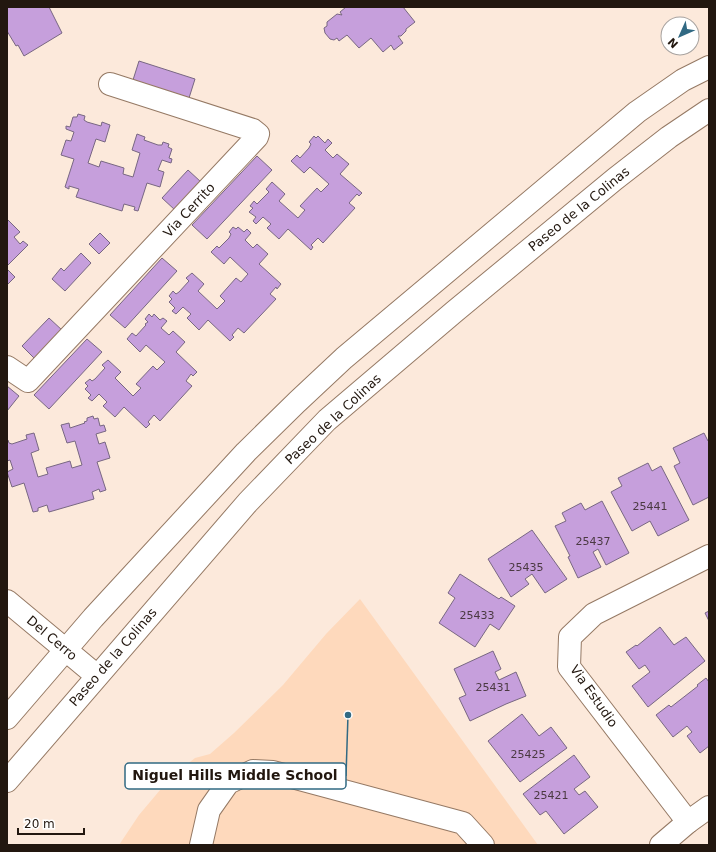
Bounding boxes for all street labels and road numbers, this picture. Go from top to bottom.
street label: Paseo de la Colinas [526,164,633,254]
street label: Via Cerrito [160,180,218,240]
street label: Paseo de la Colinas [282,371,384,467]
street label: Paseo de la Colinas [66,605,160,709]
street label: Del Cerro [24,613,80,663]
street label: Via Estudio [567,662,621,730]

